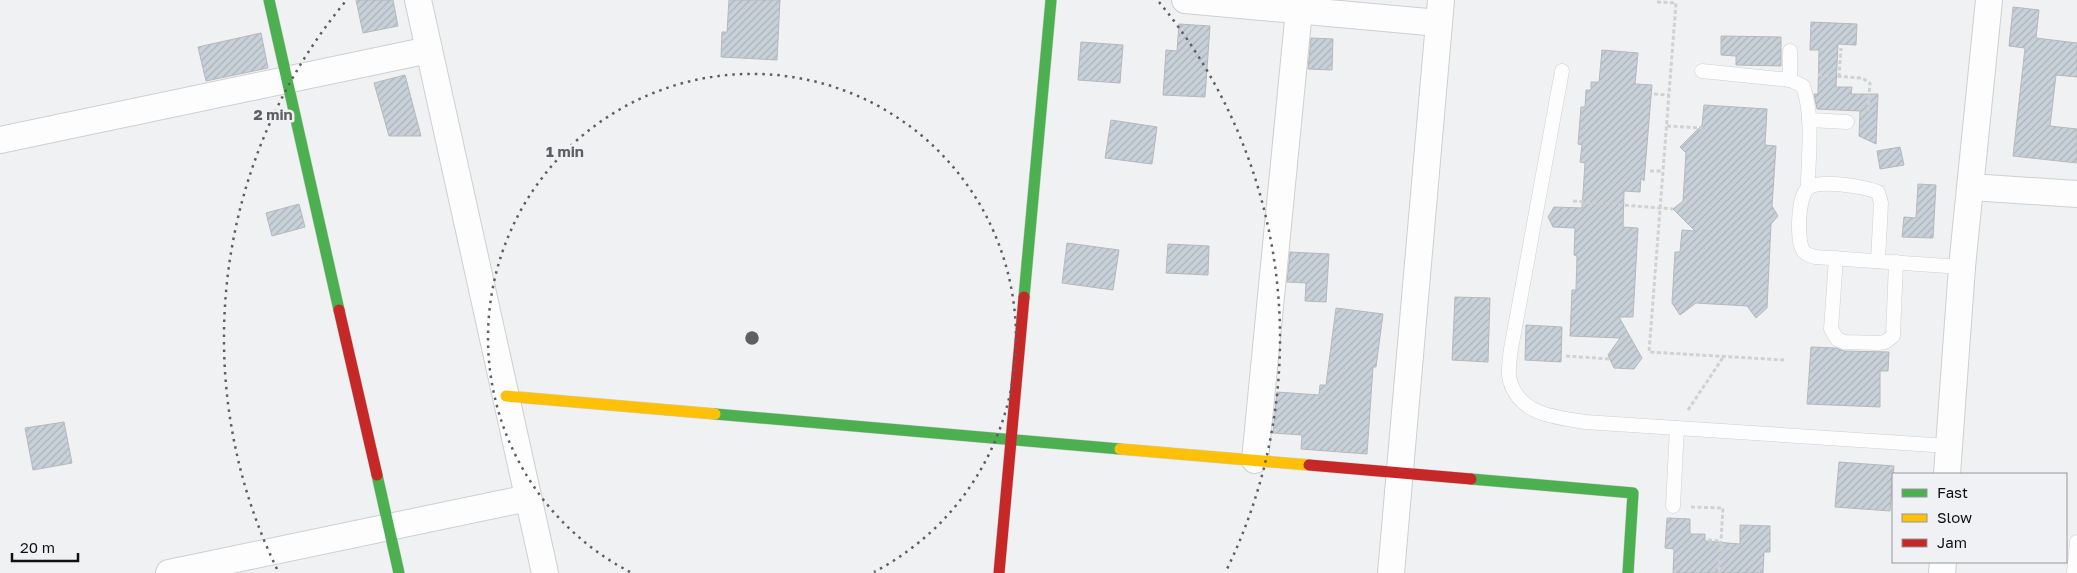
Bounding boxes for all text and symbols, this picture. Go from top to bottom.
text: 2 min [253,105,293,123]
text: 1 min [546,142,584,160]
centre of rings [743,329,761,347]
legend [1892,473,2067,563]
text: Fast [1937,483,1968,501]
text: Slow [1937,508,1972,526]
scale bar [12,530,79,562]
text: Jam [1937,533,1967,551]
text: 20 m [20,538,55,556]

